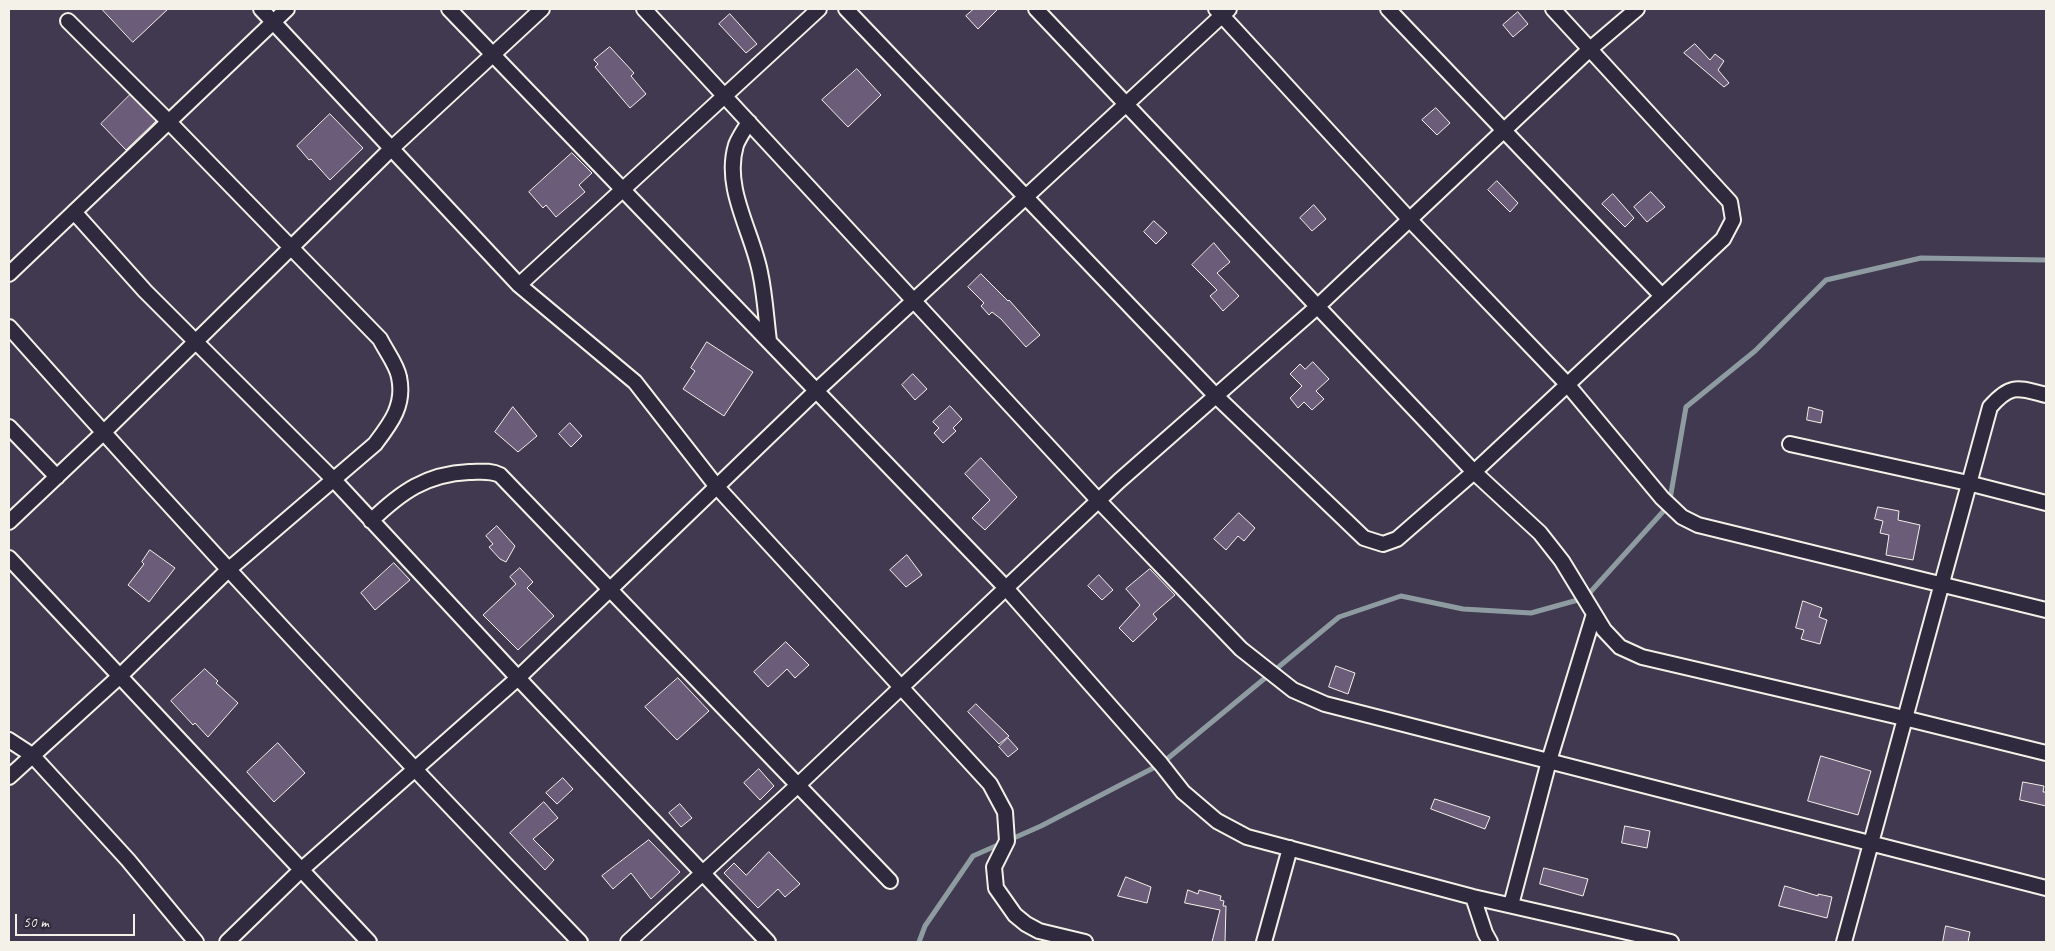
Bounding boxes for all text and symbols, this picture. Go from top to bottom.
scale bar [18,904,138,936]
text: 50 m [23,913,49,932]

